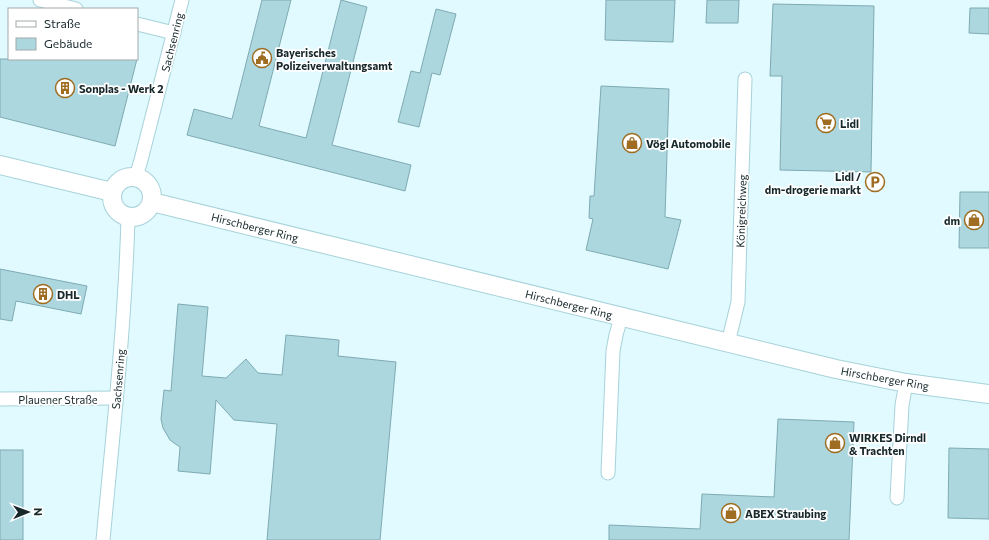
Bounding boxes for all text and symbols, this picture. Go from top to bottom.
legend [8,8,138,60]
street label: Sachsenring [158,11,186,73]
text: Straße [44,16,80,30]
text: Gebäude [44,36,92,50]
place label: Bayerisches Polizeiverwaltungsamt [276,46,393,72]
public building icon: Bayerisches Polizeiverwaltungsamt [251,47,273,69]
building icon: Sonplas - Werk 2 [54,77,76,99]
place label: Sonplas - Werk 2 [79,82,164,95]
supermarket icon: Lidl [815,112,837,134]
place label: Lidl [840,117,859,130]
shop icon: Vögl Automobile [621,132,643,154]
place label: Vögl Automobile [646,137,731,150]
place label: Lidl / dm-drogerie markt [765,170,861,196]
parking icon: Lidl / dm-drogerie markt [864,171,886,193]
street label: Königreichweg [733,174,749,248]
shop icon: dm [963,209,985,231]
street label: Hirschberger Ring [210,210,300,244]
place label: dm [944,214,960,227]
building icon: DHL [32,283,54,305]
street label: Hirschberger Ring [524,287,614,321]
place label: DHL [57,288,80,301]
street label: Sachsenring [109,348,127,410]
street label: Hirschberger Ring [840,364,930,392]
street label: Plauener Straße [18,393,98,406]
place label: WIRKES Dirndl & Trachten [849,431,926,457]
shop icon: WIRKES Dirndl & Trachten [824,432,846,454]
north arrow [8,492,48,532]
shop icon: ABEX Straubing [720,502,742,524]
place label: ABEX Straubing [745,507,826,520]
text: N [32,508,45,516]

